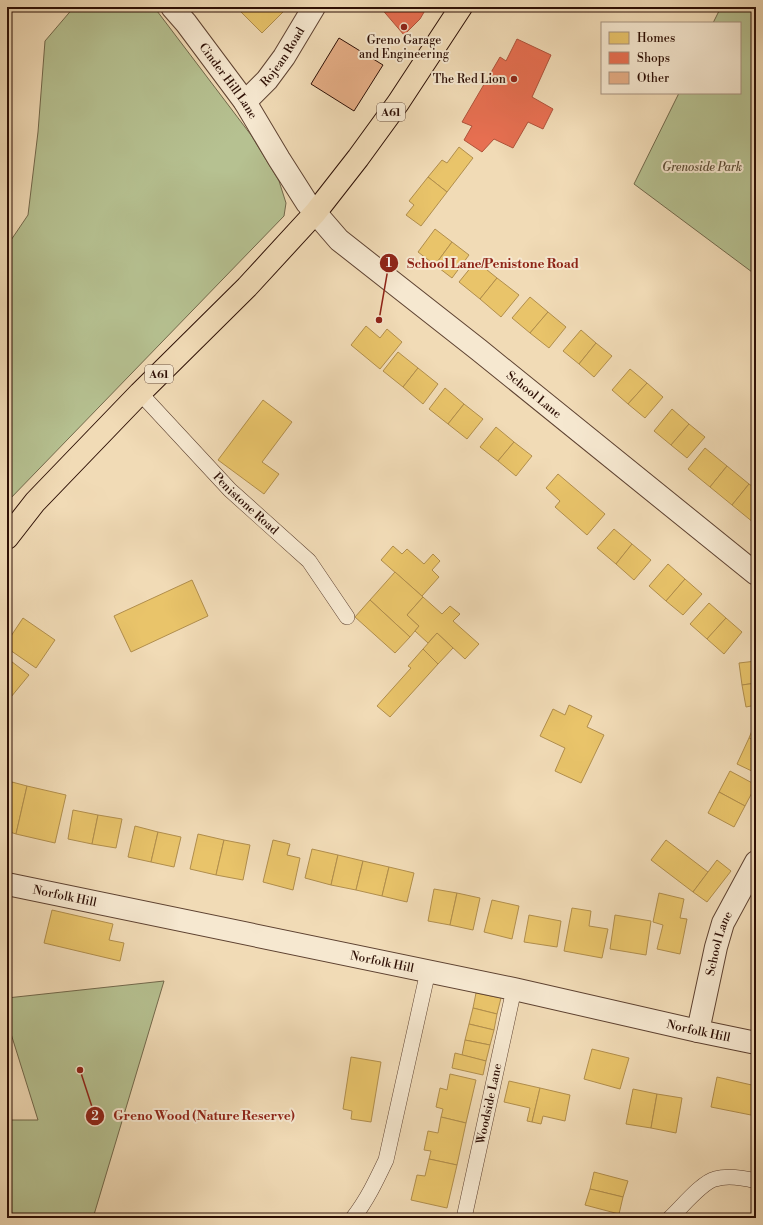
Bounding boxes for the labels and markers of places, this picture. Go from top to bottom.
marker: Greno Garage and Engineering [399,22,409,32]
place label: Greno Garage and Engineering [359,33,450,62]
place label: The Red Lion [433,72,506,87]
marker: The Red Lion [509,74,519,84]
callout: School Lane/Penistone Road [379,251,587,276]
callout: Greno Wood (Nature Reserve) [85,1103,303,1128]

